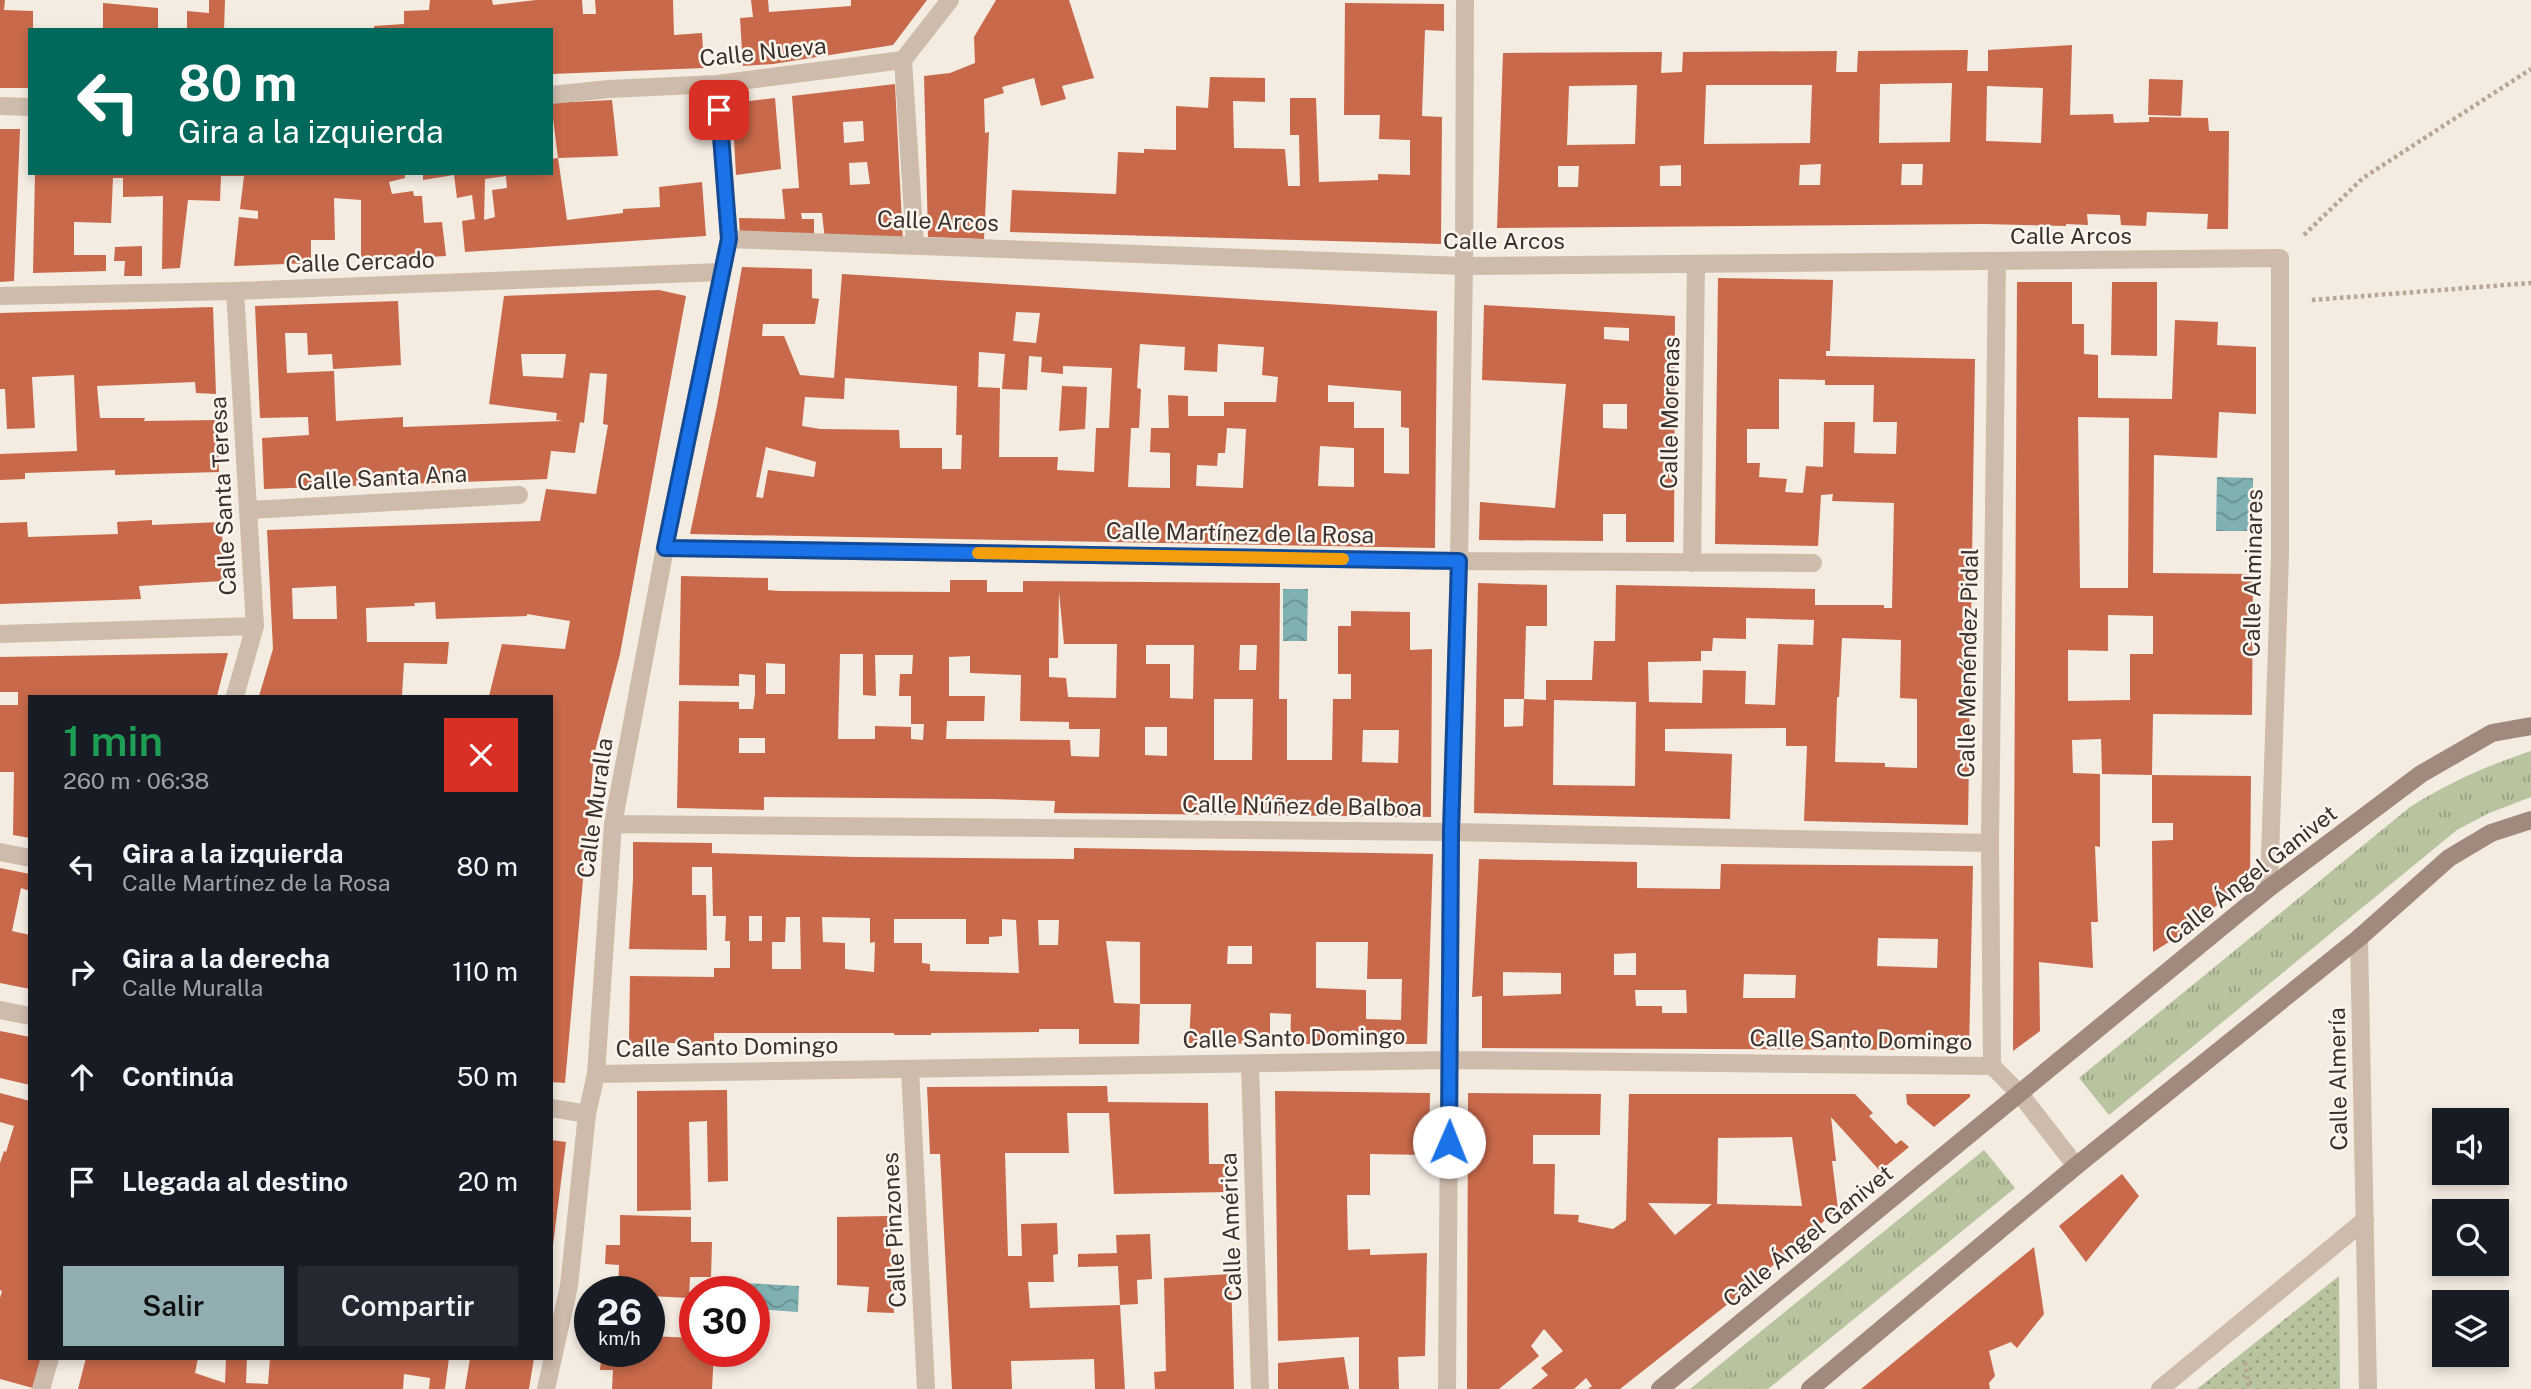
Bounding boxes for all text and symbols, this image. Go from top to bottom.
street label: Calle Nueva [698,31,828,72]
text: 80 m [178,54,297,112]
icon: left [63,56,154,147]
pin [689,80,749,140]
icon: arrive [700,91,738,129]
text: Gira a la izquierda [178,113,444,150]
street label: Calle Arcos [877,205,999,236]
street label: Calle Arcos [2010,222,2132,249]
street label: Calle Arcos [1443,227,1565,254]
street label: Calle Cercado [285,245,435,278]
street label: Calle Morenas [1655,337,1684,489]
street label: Calle Santa Teresa [204,396,241,596]
street label: Calle Santa Ana [296,460,468,495]
street label: Calle Alminares [2238,489,2267,657]
street label: Calle Martínez de la Rosa [1106,517,1374,548]
street label: Calle Menéndez Pidal [1952,548,1983,778]
text: 1 min [63,716,163,765]
button: close [444,718,518,792]
street label: Calle Muralla [571,736,618,880]
text: 260 m · 06:38 [63,767,209,794]
street label: Calle Núñez de Balboa [1182,790,1422,821]
street label: Calle Ángel Ganivet [2159,799,2342,950]
text: Gira a la izquierda [122,838,344,869]
icon: left [63,848,101,886]
text: 80 m [457,851,518,882]
text: Calle Martínez de la Rosa [122,869,390,896]
text: Gira a la derecha [122,943,330,974]
icon: right [63,953,101,991]
text: 110 m [452,956,518,987]
text: Calle Muralla [122,974,263,1001]
street label: Calle Almería [2323,1007,2352,1151]
street label: Calle Santo Domingo [1182,1022,1406,1053]
street label: Calle Santo Domingo [1749,1024,1973,1055]
street label: Calle Santo Domingo [615,1031,839,1062]
icon: ahead [63,1058,101,1096]
text: Continúa [122,1061,234,1092]
text: 50 m [457,1061,518,1092]
position arrow [1412,1105,1486,1179]
map controls [2432,1108,2509,1367]
button: sound [2432,1108,2509,1185]
street label: Calle Pinzones [876,1152,911,1308]
street label: Calle América [1214,1152,1247,1302]
street label: Calle Ángel Ganivet [1717,1159,1898,1312]
icon: arrive [63,1163,101,1201]
text: Llegada al destino [122,1166,348,1197]
text: 20 m [458,1166,518,1197]
button: search [2432,1199,2509,1276]
button: Salir [63,1266,284,1346]
button: Compartir [298,1266,518,1346]
speed limit sign: 30 [679,1276,770,1367]
button: layers [2432,1290,2509,1367]
text: 26 [597,1292,642,1333]
text: km/h [598,1328,641,1349]

